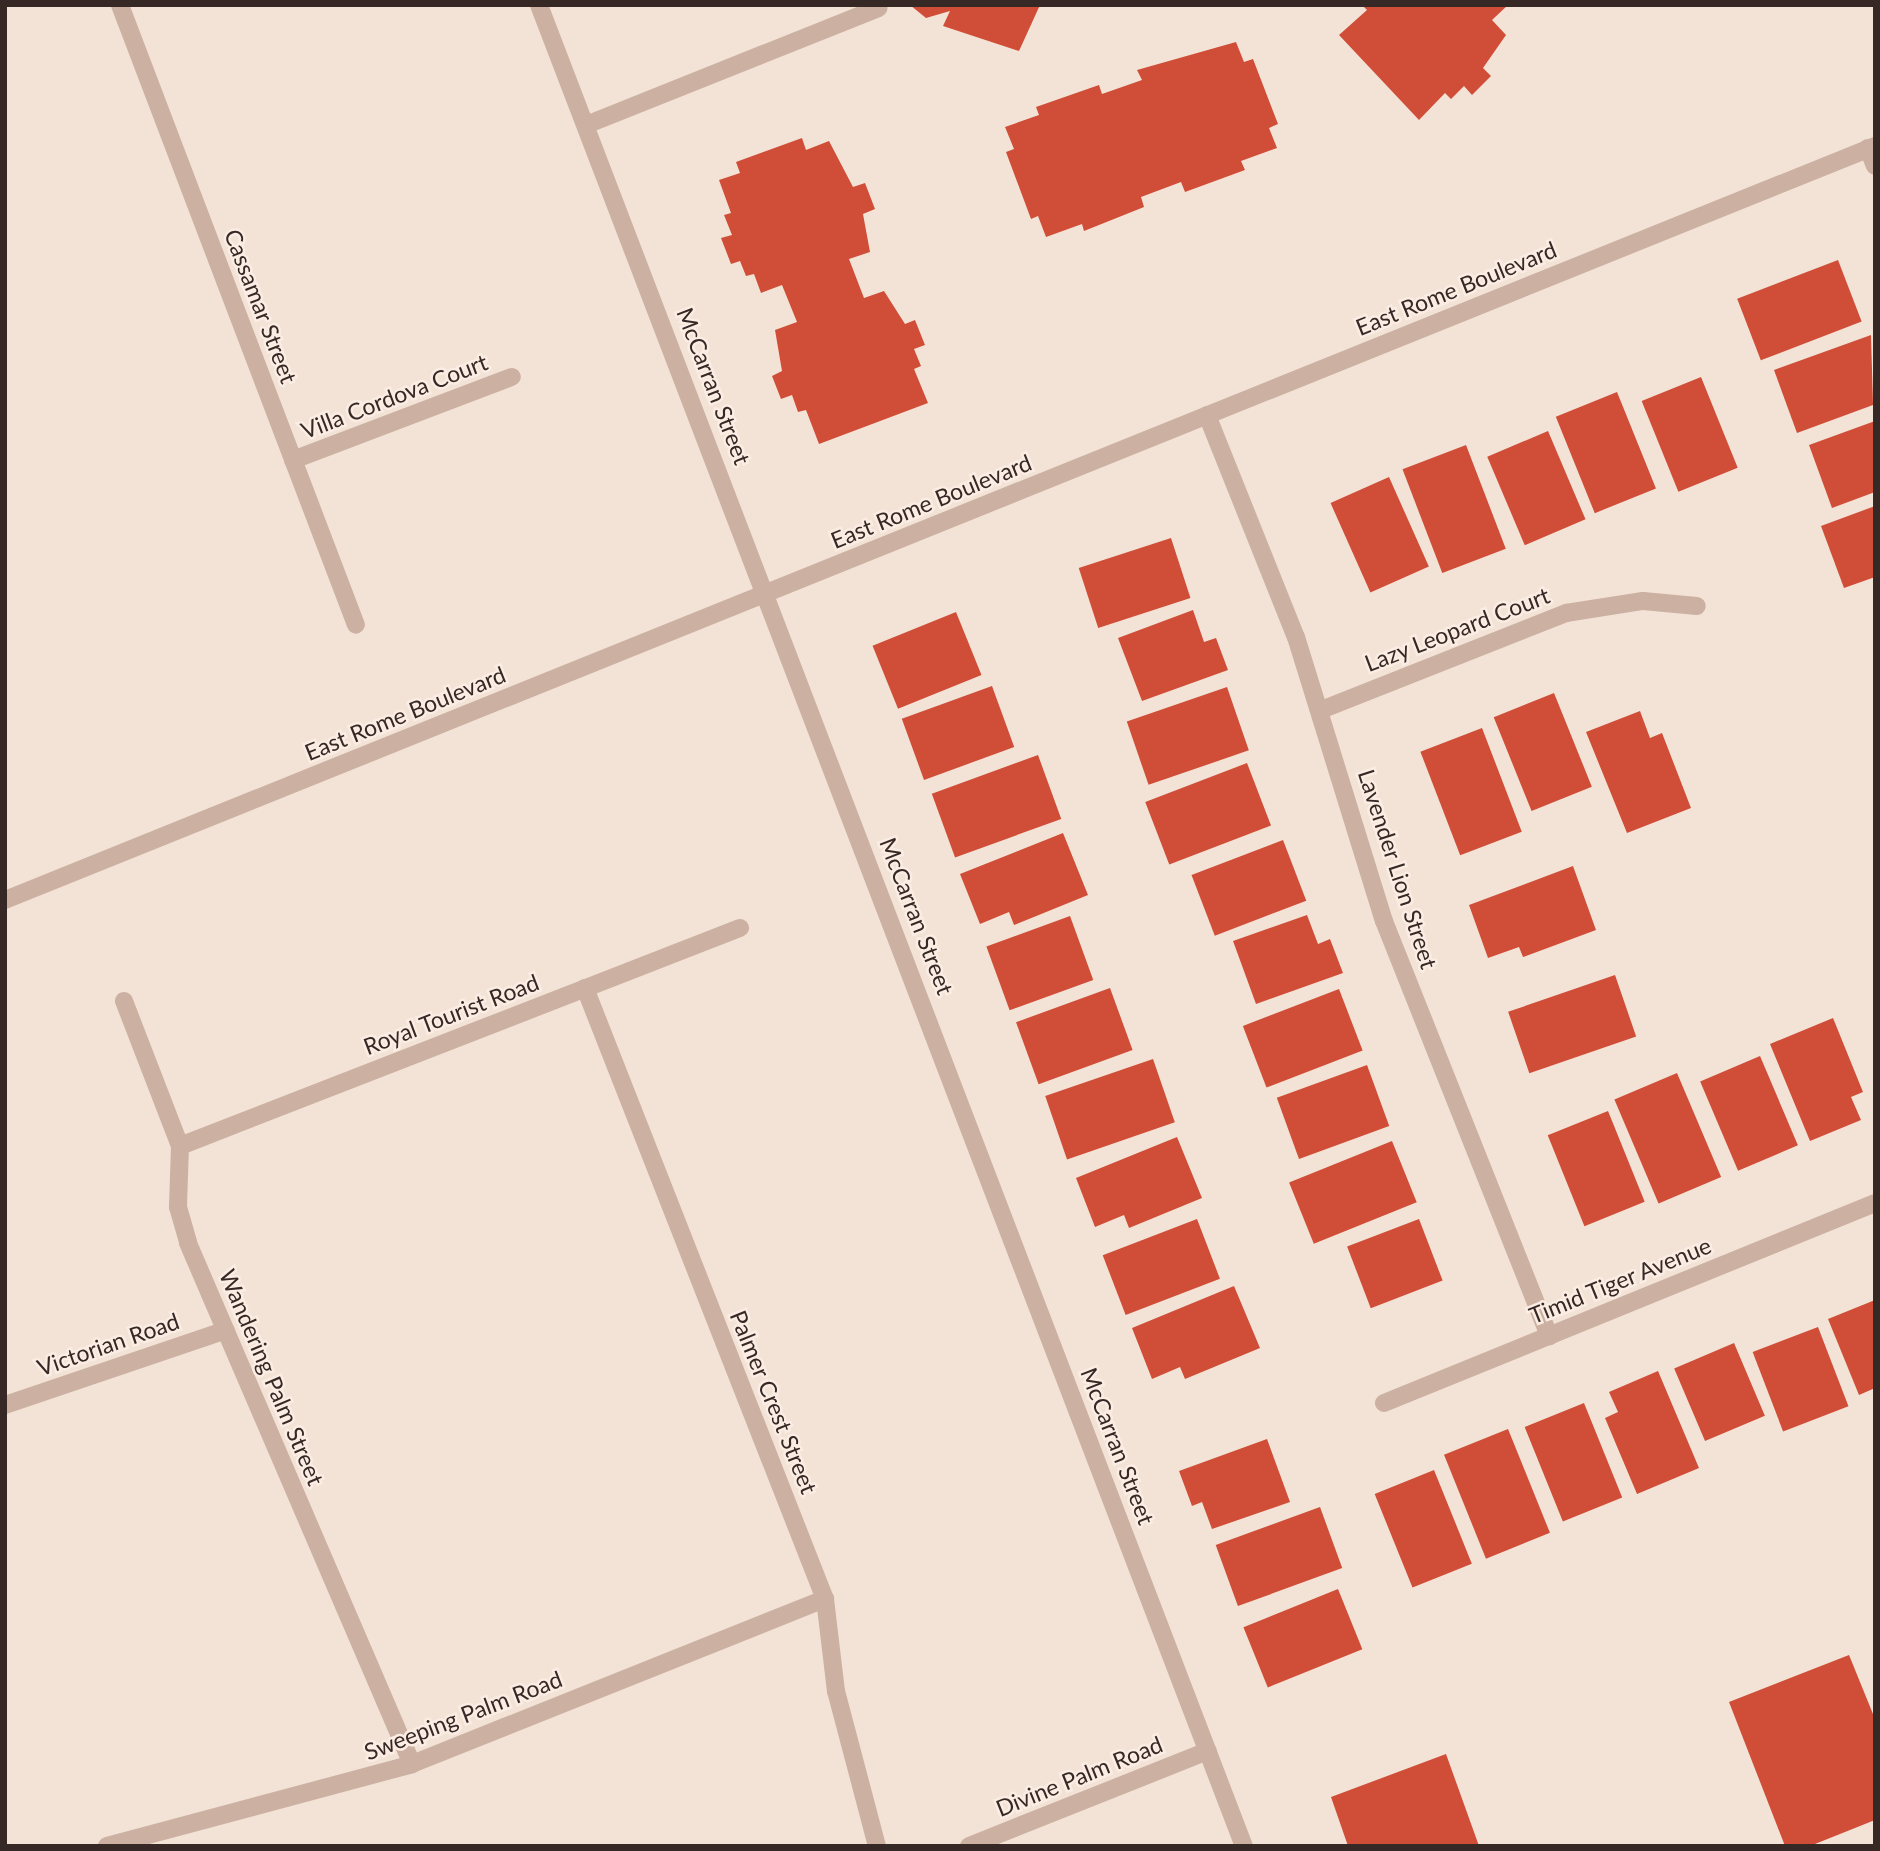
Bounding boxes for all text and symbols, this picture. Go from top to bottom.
street label: Cassamar Street [219,225,303,387]
street label: East Rome Boulevard [1352,235,1560,341]
street label: McCarran Street [671,304,757,468]
street label: Villa Cordova Court [297,348,491,444]
street label: East Rome Boulevard [827,448,1035,554]
street label: Lazy Leopard Court [1360,581,1554,677]
street label: East Rome Boulevard [301,660,509,766]
street label: Lavender Lion Street [1353,766,1443,972]
street label: McCarran Street [874,834,960,998]
street label: Royal Tourist Road [359,968,543,1060]
street label: Timid Tiger Avenue [1524,1231,1716,1329]
street label: Wandering Palm Street [214,1265,330,1489]
street label: Palmer Crest Street [725,1306,823,1498]
street label: Victorian Road [33,1307,183,1381]
street label: McCarran Street [1075,1364,1161,1528]
street label: Sweeping Palm Road [360,1665,566,1765]
street label: Divine Palm Road [992,1730,1166,1822]

